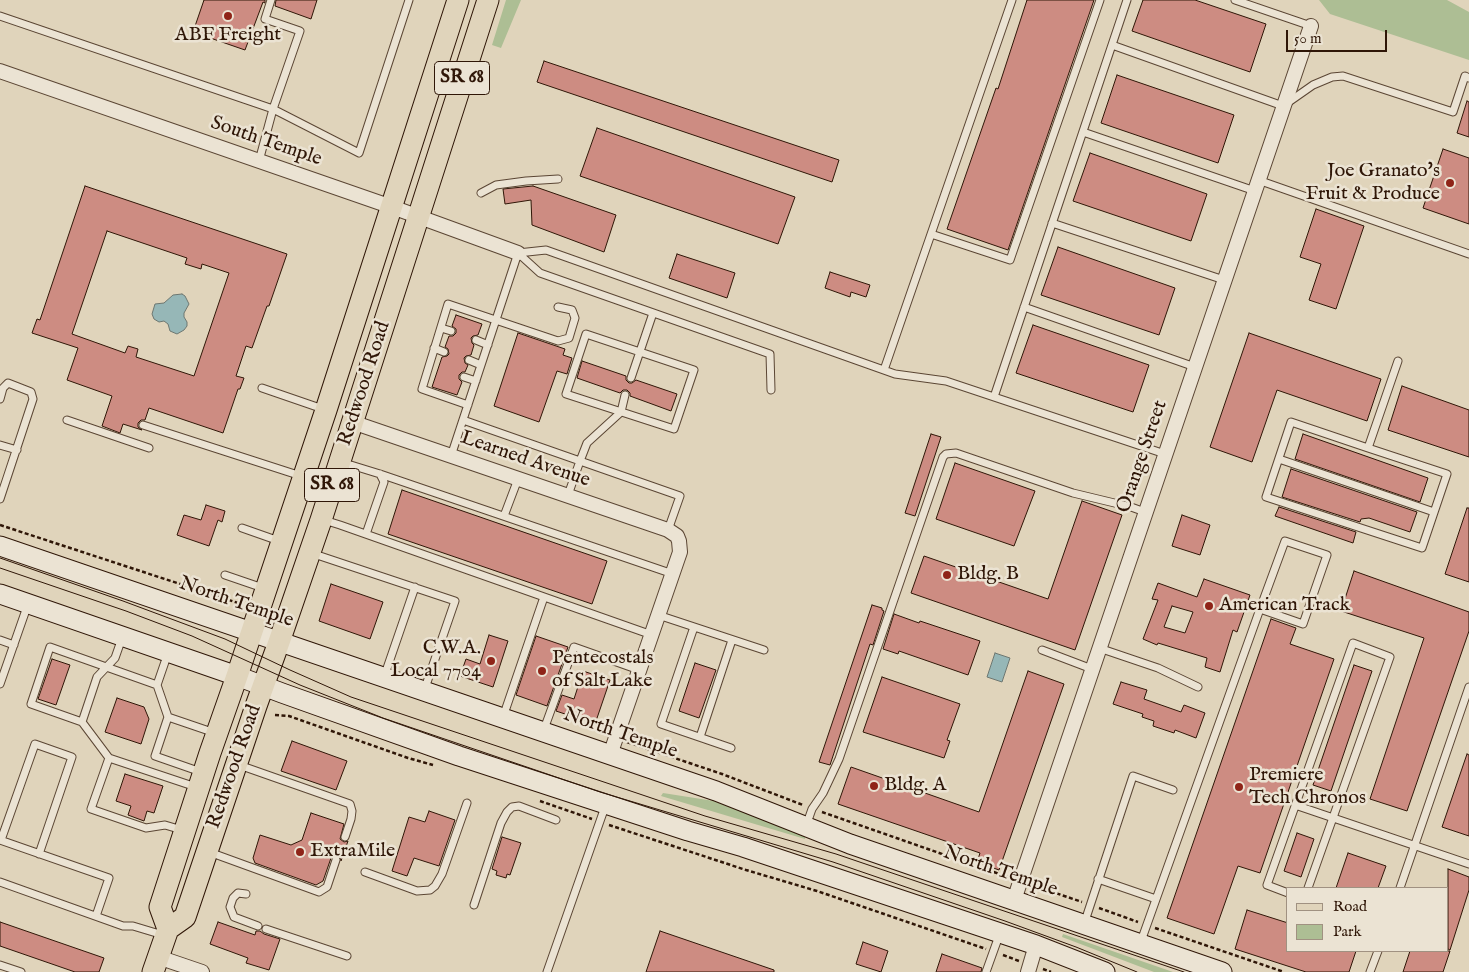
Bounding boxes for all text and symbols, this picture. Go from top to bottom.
marker: ABF Freight [222,10,234,22]
scale bar [1289,20,1390,52]
place label: ABF Freight [175,24,281,48]
text: 50 m [1294,29,1322,48]
road number: SR 68 [434,62,490,94]
street label: South Temple [207,112,325,172]
place label: Joe Granato's Fruit & Produce [1305,160,1440,207]
marker: Joe Granato's Fruit & Produce [1444,177,1456,189]
street label: Redwood Road [334,319,396,449]
street label: Orange Street [1113,398,1173,516]
street label: Learned Avenue [457,427,593,493]
road number: SR 68 [304,468,360,502]
place label: Bldg. B [957,563,1019,587]
marker: Bldg. B [941,569,953,581]
street label: North Temple [176,572,296,634]
place label: American Track [1219,594,1350,618]
marker: American Track [1203,600,1215,612]
place label: C.W.A. Local 7704 [390,637,481,684]
place label: Pentecostals of Salt Lake [552,647,654,694]
marker: C.W.A. Local 7704 [485,655,497,667]
marker: Pentecostals of Salt Lake [536,665,548,677]
street label: Redwood Road [203,702,267,832]
street label: North Temple [560,703,680,765]
place label: Premiere Tech Chronos [1249,764,1366,811]
place label: Bldg. A [884,774,946,798]
marker: Bldg. A [868,780,880,792]
marker: Premiere Tech Chronos [1233,781,1245,793]
place label: ExtraMile [310,840,395,864]
street label: North Temple [940,841,1060,903]
marker: ExtraMile [294,846,306,858]
legend [1286,887,1449,952]
text: Road [1333,897,1367,916]
text: Park [1333,922,1362,941]

